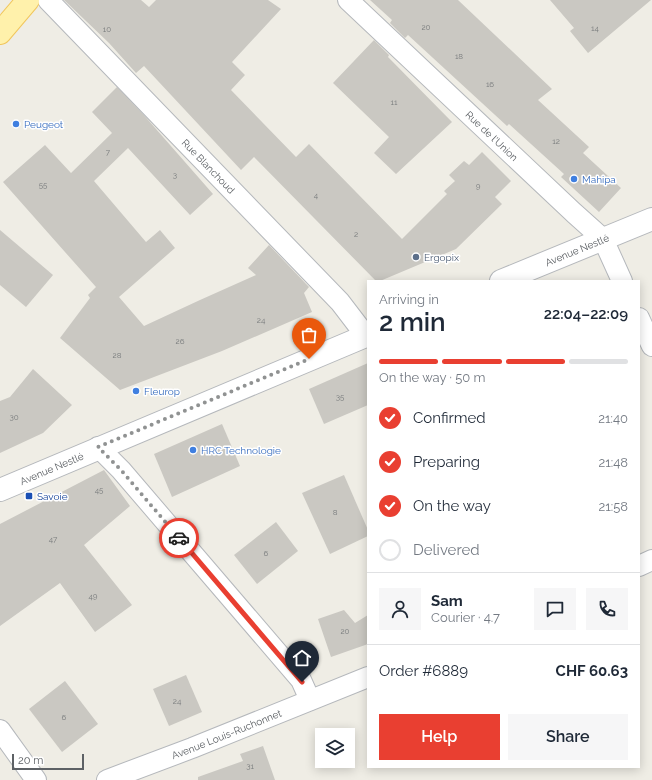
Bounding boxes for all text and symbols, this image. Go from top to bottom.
house number: 20 [421,22,431,32]
house number: 14 [591,23,600,33]
house number: 10 [103,24,111,34]
house number: 18 [455,51,463,61]
house number: 16 [486,79,494,89]
house number: 11 [391,97,398,107]
street label: Rue de l'Union [463,109,520,163]
marker: Peugeot [11,119,21,129]
place label: Peugeot [24,119,64,130]
house number: 12 [552,136,560,146]
street label: Rue Blanchoud [180,137,237,196]
house number: 7 [106,147,111,157]
house number: 3 [173,170,177,180]
marker: Mahipa [569,174,579,184]
place label: Mahipa [582,174,616,185]
house number: 55 [39,180,48,190]
house number: 9 [476,181,481,191]
house number: 4 [314,190,319,200]
house number: 2 [354,229,358,239]
street label: Avenue Nestlé [543,232,611,268]
marker: Ergopix [411,252,421,262]
place label: Ergopix [424,252,459,263]
text: Arriving in [379,292,439,307]
text: 22:04–22:09 [544,305,628,323]
text: 2 min [379,307,446,337]
house number: 24 [257,315,266,325]
pin [292,318,326,359]
icon: bag [298,324,320,346]
house number: 26 [176,336,185,346]
house number: 28 [113,350,122,360]
text: On the way · 50 m [379,370,486,385]
marker: Fleurop [131,386,141,396]
place label: Fleurop [144,386,180,397]
house number: 35 [336,392,345,402]
icon: check [379,407,401,429]
text: Confirmed [413,409,486,427]
text: 21:40 [598,411,628,426]
house number: 30 [9,412,19,422]
marker: HRC Technologie [188,445,198,455]
place label: HRC Technologie [201,445,281,456]
street label: Avenue Nestlé [18,450,85,487]
icon: check [379,451,401,473]
text: Preparing [413,453,480,471]
text: 21:48 [598,455,628,470]
house number: 45 [95,485,104,495]
marker: Savoie [24,491,34,501]
place label: Savoie [37,491,68,502]
icon: check [379,495,401,517]
text: On the way [413,497,491,515]
text: 21:58 [598,499,628,514]
house number: 8 [333,507,338,517]
courier [159,518,199,558]
icon: car [168,527,190,549]
house number: 47 [49,534,58,544]
text: Delivered [413,541,480,559]
house number: 6 [264,548,269,558]
button: person [379,588,421,630]
button: chat [534,588,576,630]
button: phone [586,588,628,630]
house number: 49 [88,591,98,601]
text: Sam [431,592,463,610]
text: Courier · 4.7 [431,610,500,625]
house number: 20 [340,626,350,636]
pin [285,641,319,682]
icon: home [291,647,313,669]
text: Order #6889 [379,662,468,680]
text: CHF 60.63 [556,662,628,680]
house number: 24 [173,696,182,706]
street label: Avenue Louis-Ruchonnet [170,707,284,761]
house number: 6 [62,712,67,722]
button: Help [379,714,500,760]
button: Share [508,714,628,760]
map controls [315,728,355,768]
button: layers [315,728,355,768]
scale bar [12,752,84,771]
text: 20 m [18,754,43,767]
house number: 31 [246,761,254,771]

